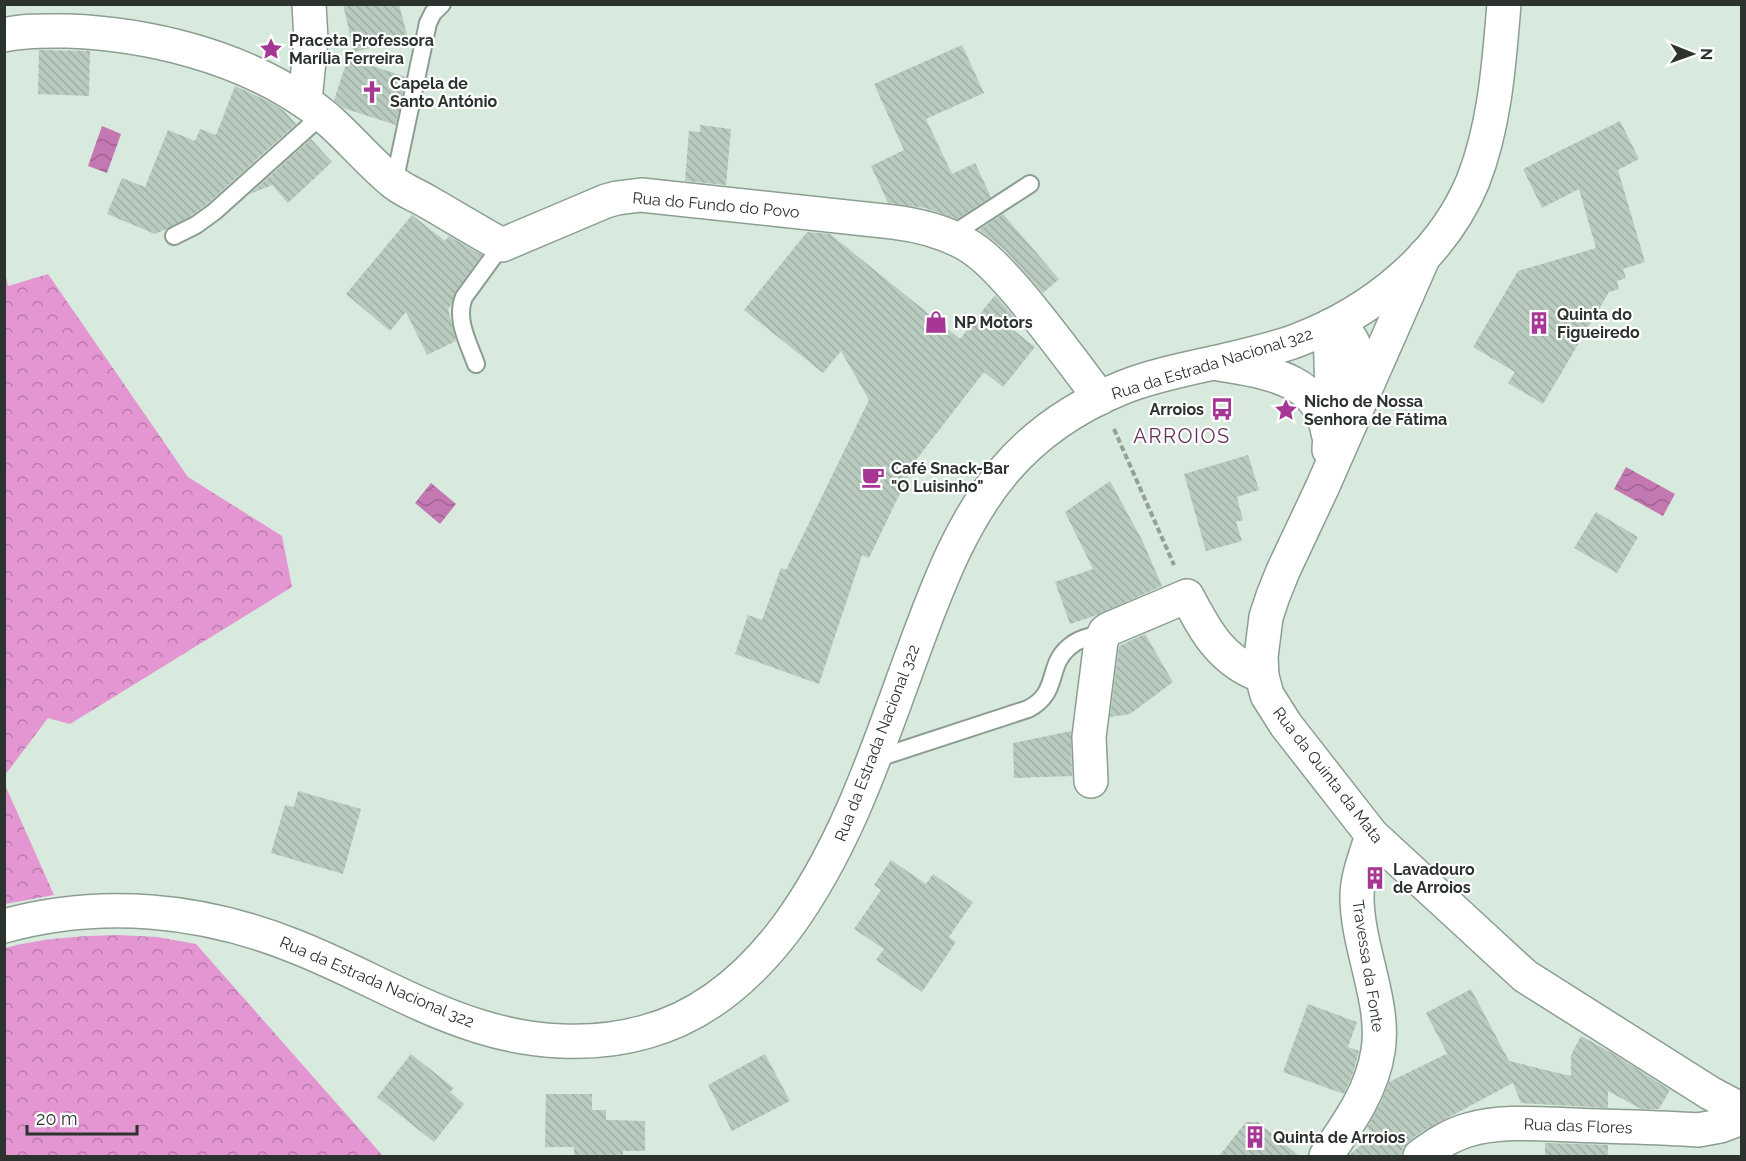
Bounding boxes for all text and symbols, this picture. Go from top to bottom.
north arrow [1662,24,1722,84]
place label: Praceta Professora Marília Ferreira [289,31,434,68]
place icon: Praceta Professora Marília Ferreira [258,36,284,62]
text: N [1697,48,1716,61]
place label: Capela de Santo António [390,74,498,111]
church icon: Capela de Santo António [359,79,385,105]
street label: Rua do Fundo do Povo [632,188,800,222]
place label: Quinta do Figueiredo [1557,305,1640,342]
shop icon: NP Motors [923,309,949,335]
building icon: Quinta do Figueiredo [1526,310,1552,336]
place label: NP Motors [954,313,1033,332]
street label: Rua da Estrada Nacional 322 [1109,324,1315,404]
place label: Nicho de Nossa Senhora de Fátima [1304,392,1447,429]
bus stop icon: Arroios [1209,396,1235,422]
place icon: Nicho de Nossa Senhora de Fátima [1273,397,1299,423]
place label: Arroios [1150,400,1204,419]
district label: ARROIOS [1133,424,1231,448]
place label: Café Snack-Bar "O Luisinho" [891,459,1009,496]
cafe icon: Café Snack-Bar "O Luisinho" [860,464,886,490]
street label: Rua da Estrada Nacional 322 [831,642,923,844]
street label: Rua da Quinta da Mata [1269,703,1387,847]
place label: Lavadouro de Arroios [1393,860,1475,897]
building icon: Lavadouro de Arroios [1362,865,1388,891]
street label: Travessa da Fonte [1348,899,1388,1033]
street label: Rua da Estrada Nacional 322 [277,932,477,1032]
scale bar [27,1098,136,1136]
text: 20 m [36,1108,78,1129]
street label: Rua das Flores [1523,1115,1633,1137]
building icon: Quinta de Arroios [1242,1124,1268,1150]
place label: Quinta de Arroios [1273,1128,1406,1147]

